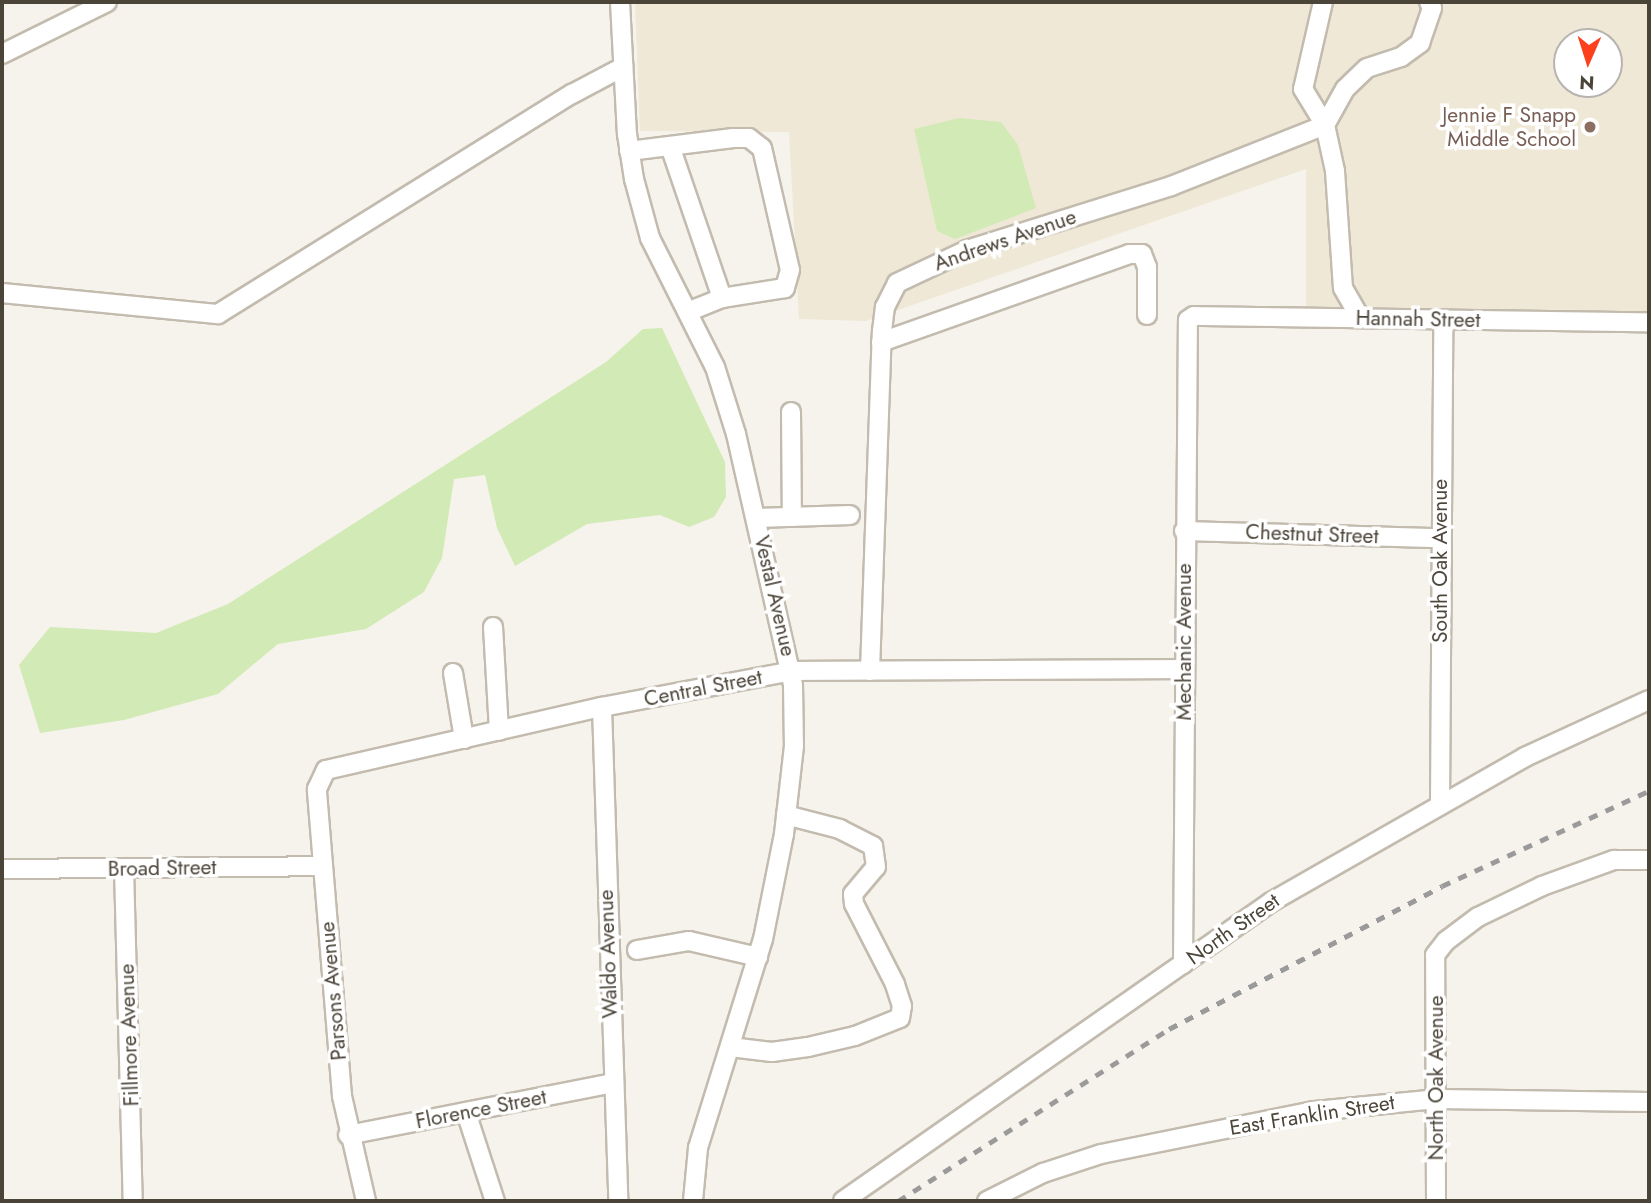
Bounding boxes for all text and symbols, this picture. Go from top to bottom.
north arrow [1553,28,1623,98]
text: N [1579,69,1595,96]
place label: Jennie F Snapp Middle School [1442,102,1576,152]
marker: Jennie F Snapp Middle School [1582,119,1598,135]
street label: Andrews Avenue [931,204,1079,276]
street label: Hannah Street [1355,305,1481,333]
street label: South Oak Avenue [1427,479,1453,643]
street label: Chestnut Street [1245,519,1379,549]
street label: Vestal Avenue [749,533,801,659]
street label: Mechanic Avenue [1171,563,1197,721]
street label: Central Street [642,664,764,712]
street label: Broad Street [108,854,216,882]
street label: North Street [1182,888,1284,970]
street label: Waldo Avenue [593,889,623,1019]
street label: Parsons Avenue [314,921,352,1061]
street label: Fillmore Avenue [114,963,144,1107]
street label: North Oak Avenue [1423,996,1449,1160]
street label: Florence Street [413,1084,549,1134]
street label: East Franklin Street [1228,1090,1396,1140]

